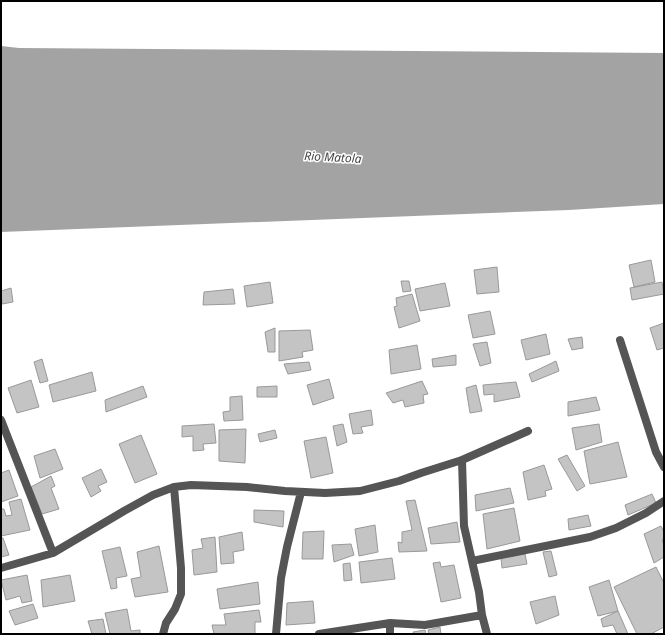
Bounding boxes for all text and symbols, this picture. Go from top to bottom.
water label: Rio Matola [304,147,362,167]

